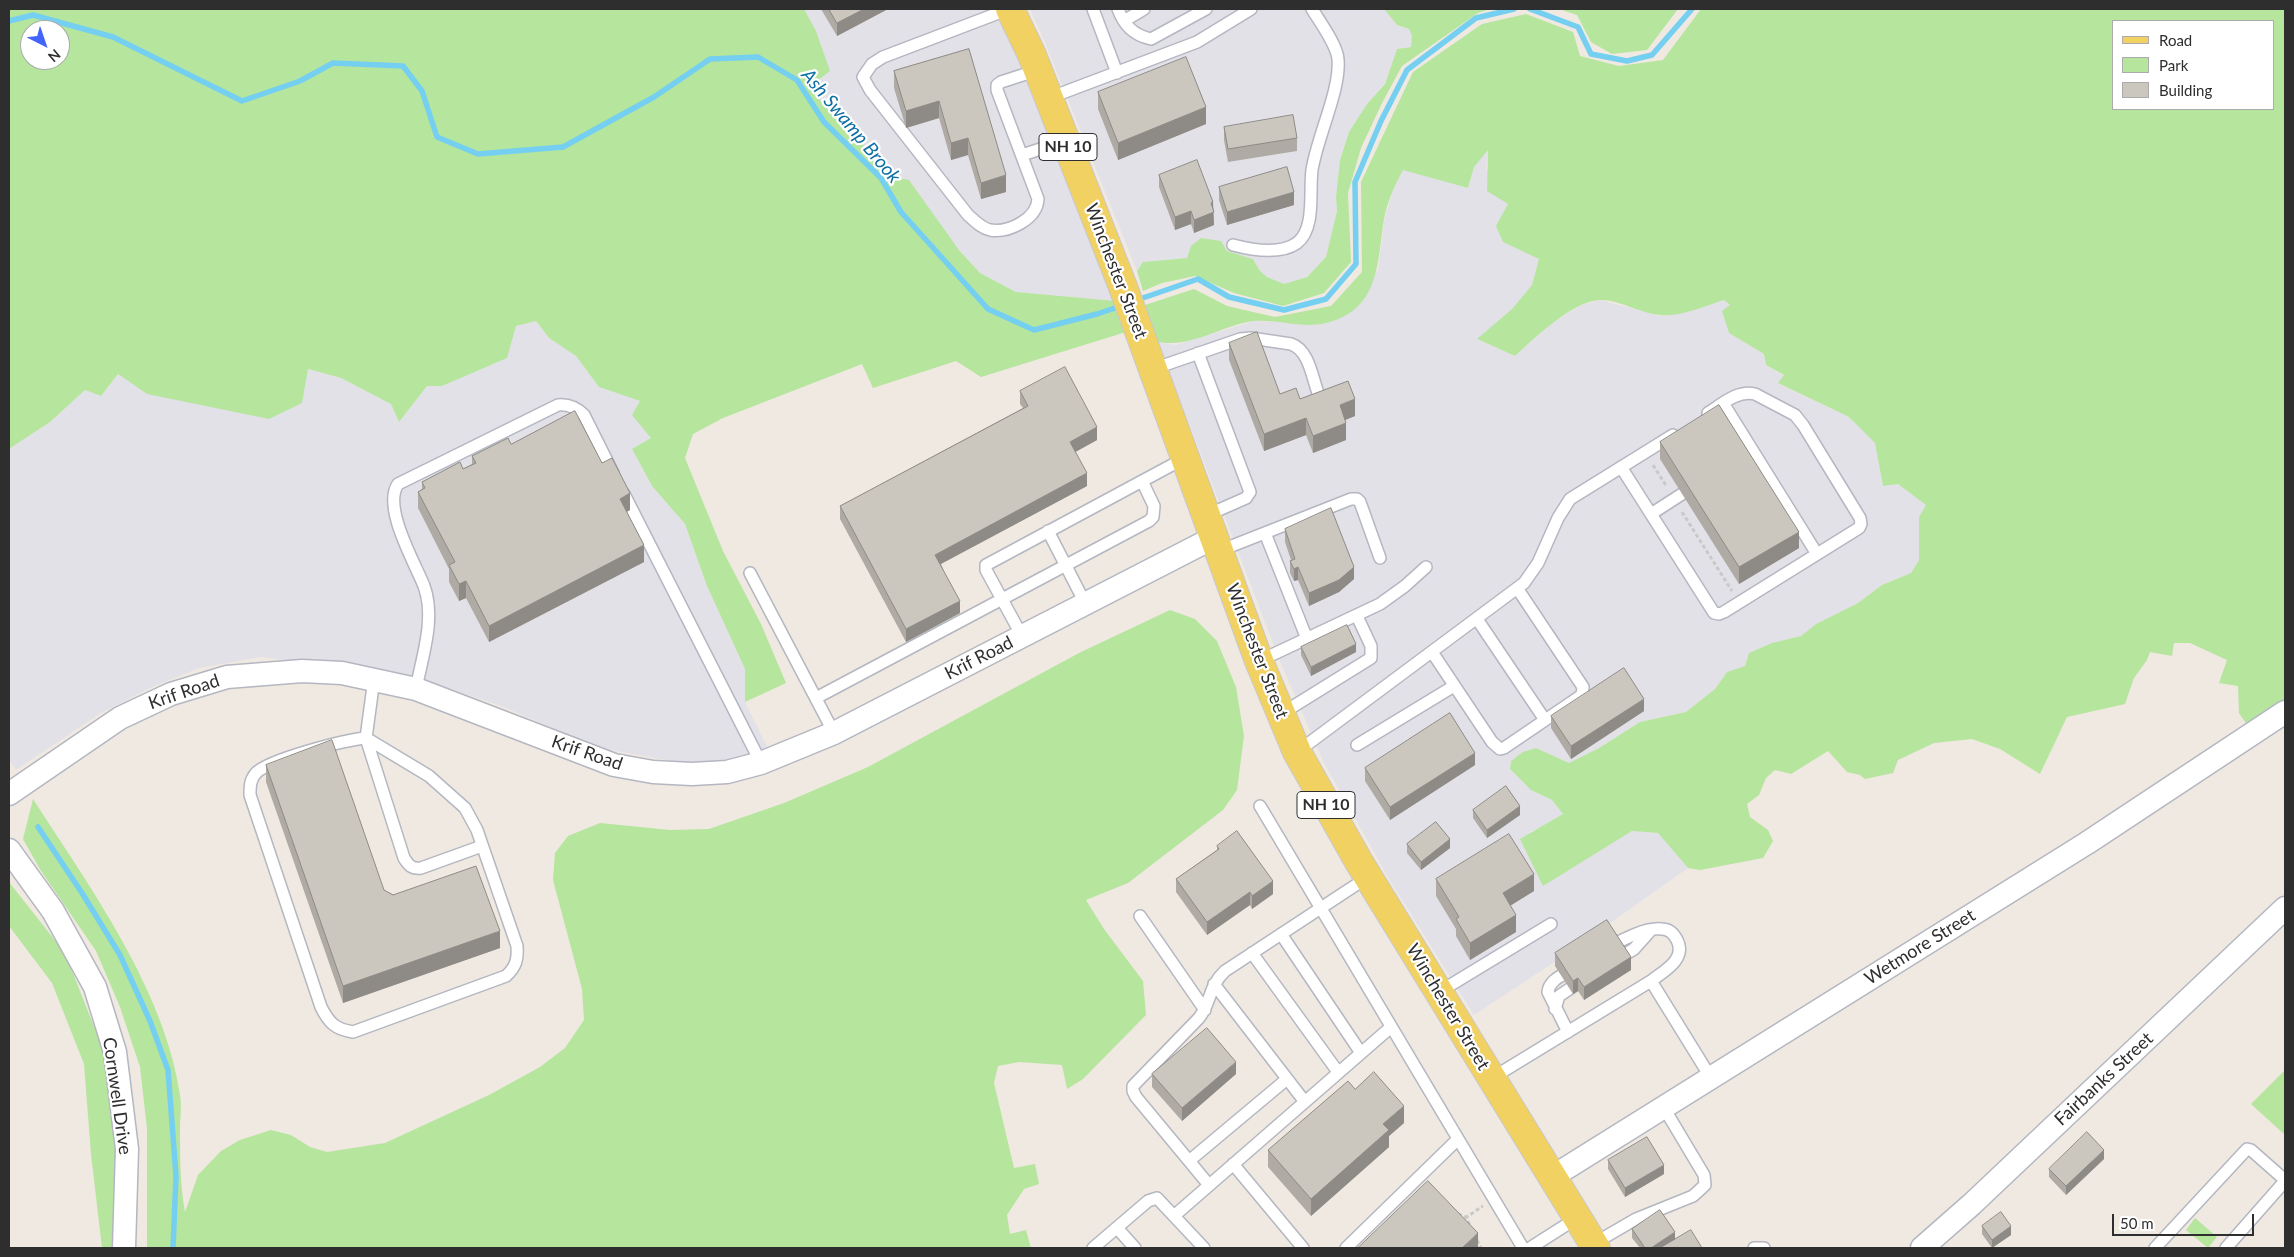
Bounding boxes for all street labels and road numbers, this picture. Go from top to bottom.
road number: NH 10 [1039,134,1097,160]
street label: Winchester Street [1080,200,1152,342]
street label: Winchester Street [1221,580,1293,722]
street label: Krif Road [941,632,1017,684]
street label: Krif Road [146,670,222,714]
street label: Krif Road [549,731,625,775]
road number: NH 10 [1297,792,1355,818]
street label: Wetmore Street [1861,904,1979,990]
street label: Winchester Street [1402,940,1494,1074]
street label: Fairbanks Street [2050,1028,2158,1130]
street label: Cornwell Drive [98,1036,136,1156]

